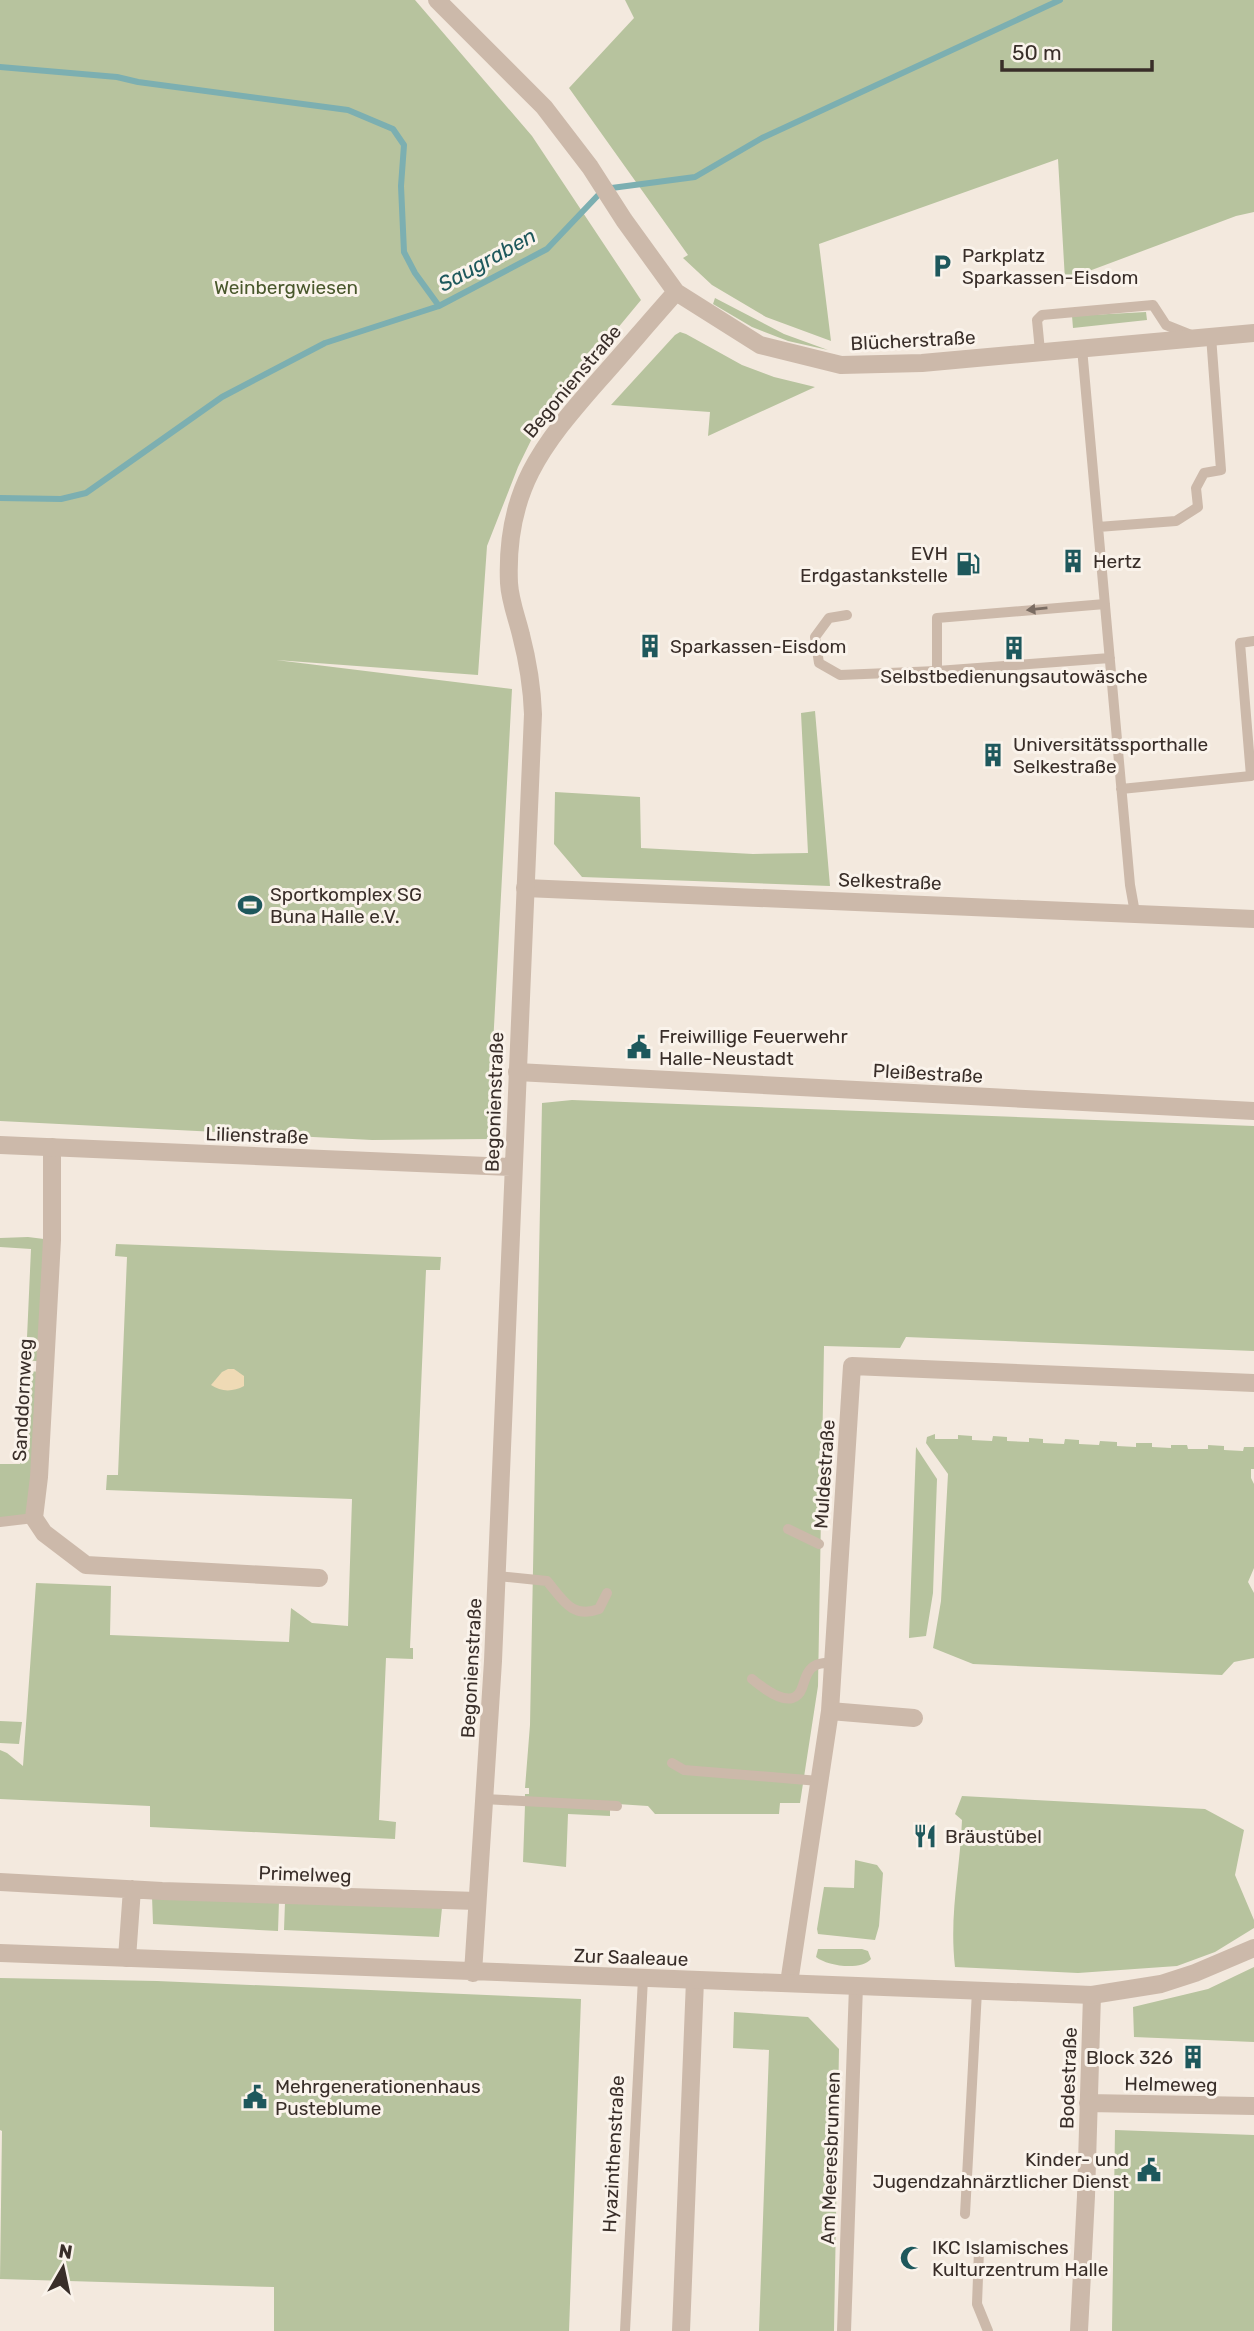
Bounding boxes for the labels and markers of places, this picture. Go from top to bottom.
place label: Parkplatz Sparkassen-Eisdom [962,244,1138,289]
parking icon: Parkplatz Sparkassen-Eisdom [928,252,956,280]
place label: EVH Erdgastankstelle [800,542,948,587]
building icon: Hertz [1059,547,1087,575]
fuel station icon: EVH Erdgastankstelle [954,550,982,578]
place label: Hertz [1093,550,1142,573]
building icon: Sparkassen-Eisdom [636,632,664,660]
building icon: Selbstbedienungsautowäsche [1000,634,1028,662]
place label: Sparkassen-Eisdom [670,635,846,658]
place label: Selbstbedienungsautowäsche [880,665,1148,688]
place label: Universitätssporthalle Selkestraße [1013,733,1208,778]
building icon: Universitätssporthalle Selkestraße [979,741,1007,769]
place label: Sportkomplex SG Buna Halle e.V. [270,883,422,928]
sports icon: Sportkomplex SG Buna Halle e.V. [236,891,264,919]
place label: Freiwillige Feuerwehr Halle-Neustadt [659,1025,848,1070]
public building icon: Freiwillige Feuerwehr Halle-Neustadt [625,1033,653,1061]
restaurant icon: Bräustübel [911,1822,939,1850]
place label: Bräustübel [945,1825,1042,1848]
building icon: Block 326 [1179,2043,1207,2071]
place label: Block 326 [1086,2046,1173,2069]
place label: Mehrgenerationenhaus Pusteblume [275,2075,481,2120]
public building icon: Mehrgenerationenhaus Pusteblume [241,2083,269,2111]
place label: Kinder- und Jugendzahnärztlicher Dienst [872,2148,1130,2193]
public building icon: Kinder- und Jugendzahnärztlicher Dienst [1135,2156,1163,2184]
place label: IKC Islamisches Kulturzentrum Halle [932,2236,1108,2281]
mosque icon: IKC Islamisches Kulturzentrum Halle [898,2244,926,2272]

